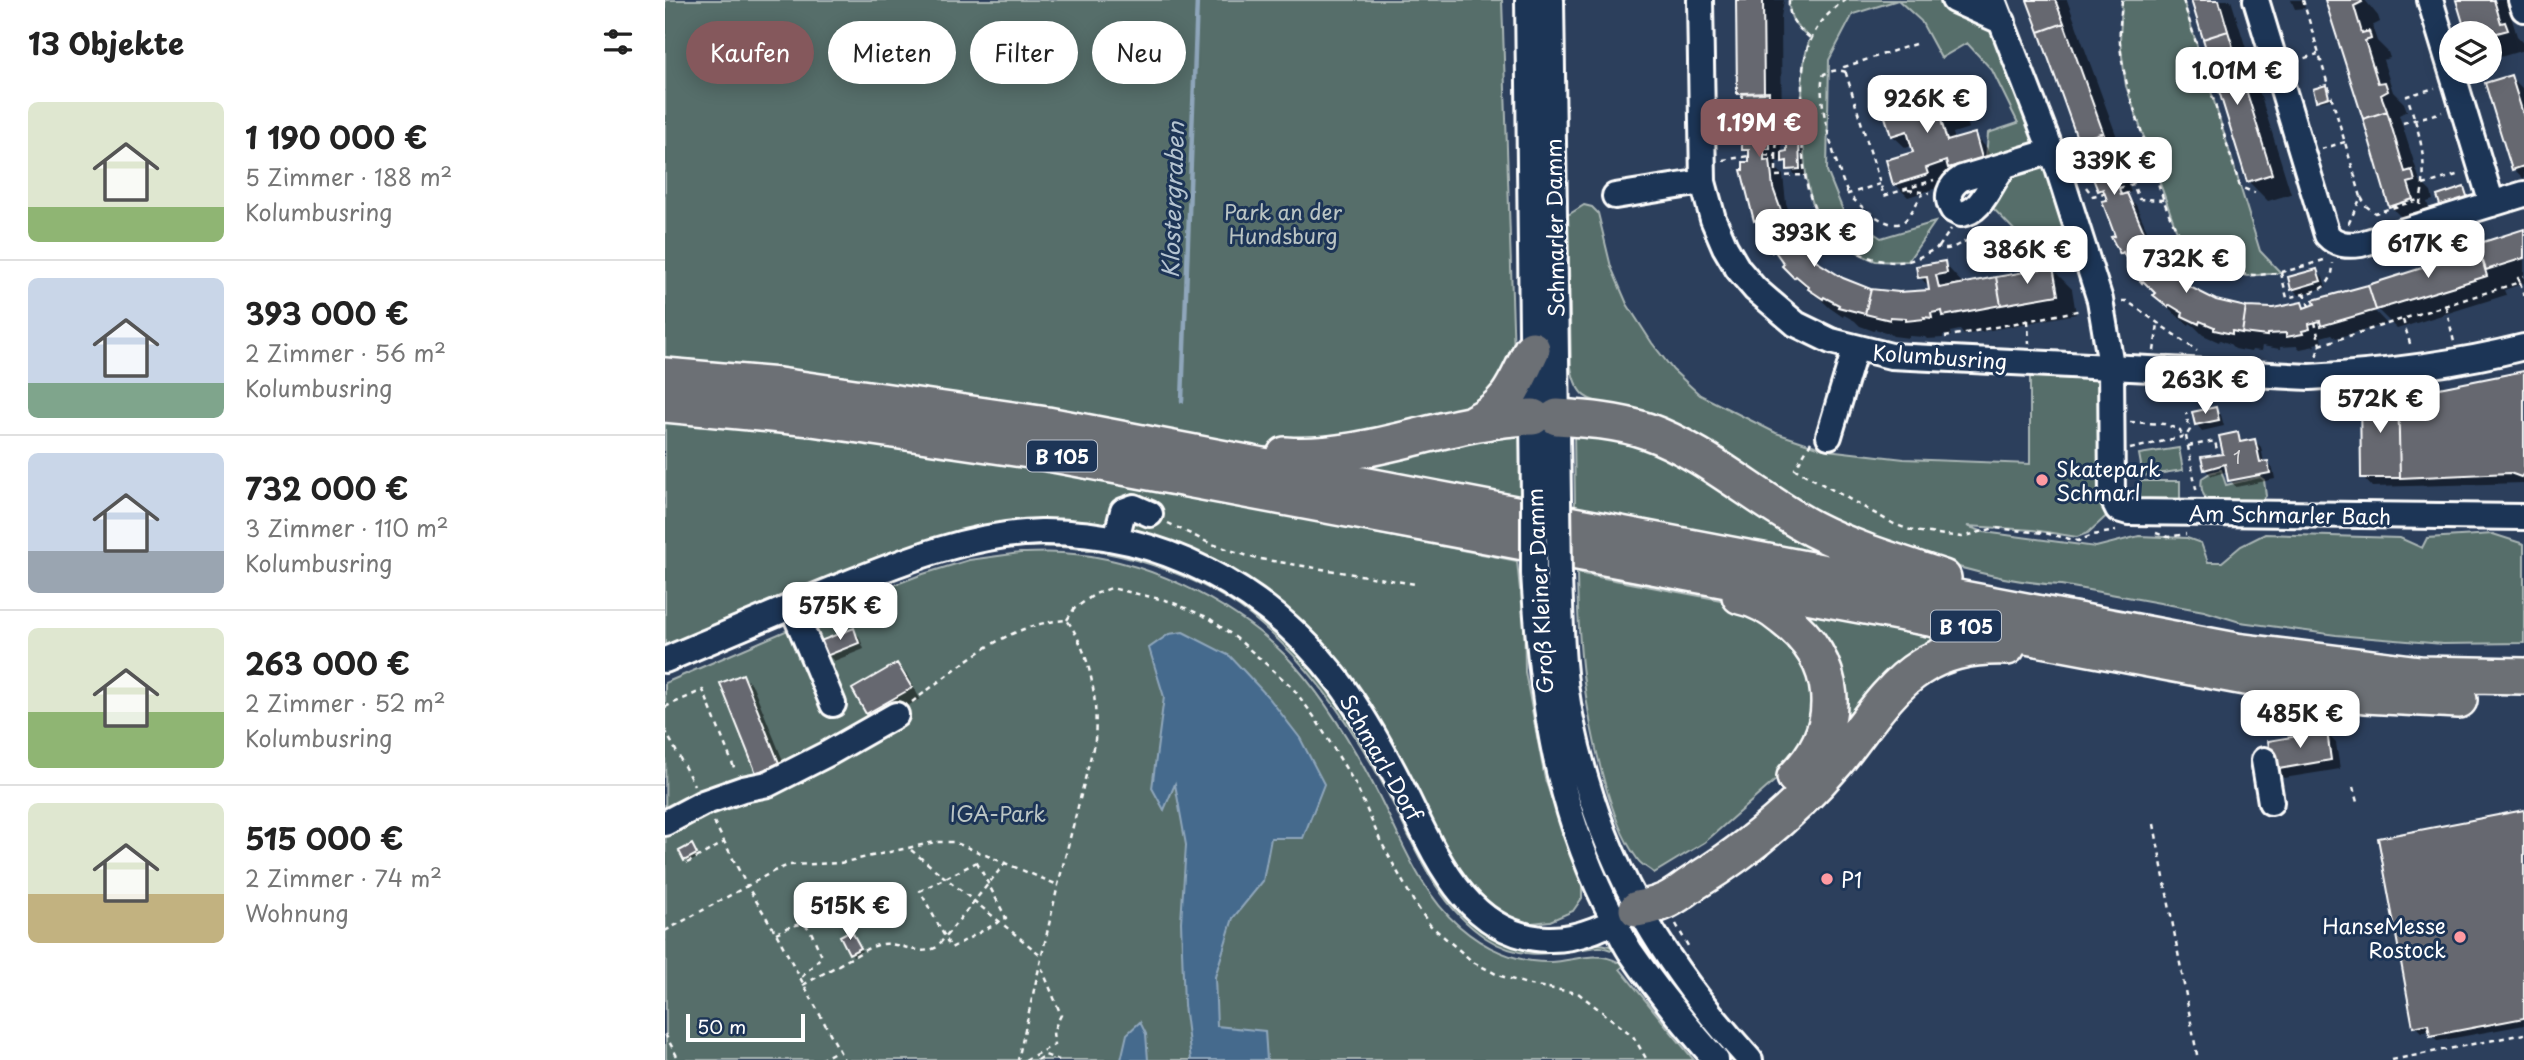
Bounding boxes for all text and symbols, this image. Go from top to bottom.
text: 13 Objekte [28,20,184,65]
chip: Kaufen [686,21,814,84]
chip: Mieten [828,21,956,84]
chip: Filter [970,21,1078,84]
chip: Neu [1092,21,1186,84]
map controls [2439,21,2502,84]
button: layers [2439,21,2502,84]
icon: filters [599,23,637,61]
pin: 1.01M € [2172,48,2302,107]
text: 1.01M € [2192,52,2282,87]
pin: 926K € [1870,76,1984,135]
text: 926K € [1884,80,1970,115]
pin: 1.19M € [1694,100,1824,159]
text: 1.19M € [1717,104,1801,139]
text: 1 190 000 € [245,114,427,159]
water label: Klostergraben [1152,120,1192,279]
icon: home [84,130,168,214]
street label: Schmarler Damm [1536,138,1572,318]
pin: 339K € [2057,138,2171,197]
text: 339K € [2072,142,2156,177]
text: 5 Zimmer · 188 m² [245,159,452,194]
text: Kolumbusring [245,194,392,229]
park label: Park an der Hundsburg [1224,195,1343,251]
pin: 393K € [1757,210,1871,269]
text: 393K € [1771,214,1857,249]
pin: 617K € [2371,220,2485,280]
text: 617K € [2388,225,2468,260]
pin: 386K € [1970,226,2084,286]
text: 386K € [1983,231,2071,266]
pin: 732K € [2129,236,2243,295]
text: 732K € [2143,240,2229,275]
text: 393 000 € [245,290,409,335]
icon: home [84,306,168,390]
text: 2 Zimmer · 56 m² [245,335,446,370]
street label: Kolumbusring [1872,335,2008,377]
pin: 263K € [2148,356,2262,416]
text: 263K € [2161,361,2249,396]
text: Kolumbusring [245,370,392,405]
pin: 572K € [2323,376,2437,435]
text: 572K € [2337,380,2423,415]
road number: B 105 [1027,440,1097,471]
house number: 1 [2233,443,2241,470]
place label: Skatepark Schmarl [2056,452,2161,508]
text: 732 000 € [245,465,409,510]
marker: Skatepark Schmarl [2034,472,2050,488]
icon: home [84,481,168,565]
street label: Groß Kleiner Damm [1518,487,1560,695]
street label: Am Schmarler Bach [2189,496,2391,532]
text: 3 Zimmer · 110 m² [245,510,449,545]
text: Kolumbusring [245,545,392,580]
pin: 575K € [783,582,897,642]
text: 575K € [798,587,882,622]
road number: B 105 [1931,610,2001,642]
text: 263 000 € [245,640,410,685]
icon: home [84,656,168,740]
text: 2 Zimmer · 52 m² [245,685,446,720]
street label: Schmarl-Dorf [1333,688,1432,828]
pin: 485K € [2243,690,2357,750]
text: 485K € [2257,695,2343,730]
text: Kolumbusring [245,720,392,755]
park label: IGA-Park [950,797,1046,829]
text: 515 000 € [245,815,404,860]
icon: home [84,831,168,915]
text: 2 Zimmer · 74 m² [245,860,442,895]
place label: P1 [1841,863,1862,895]
marker: P1 [1819,871,1835,887]
pin: 515K € [793,883,907,942]
text: 515K € [810,887,890,922]
text: Wohnung [245,895,349,930]
place label: HanseMesse Rostock [2322,909,2446,965]
marker: HanseMesse Rostock [2452,929,2468,945]
scale bar [686,1011,805,1043]
text: 50 m [697,1012,746,1040]

